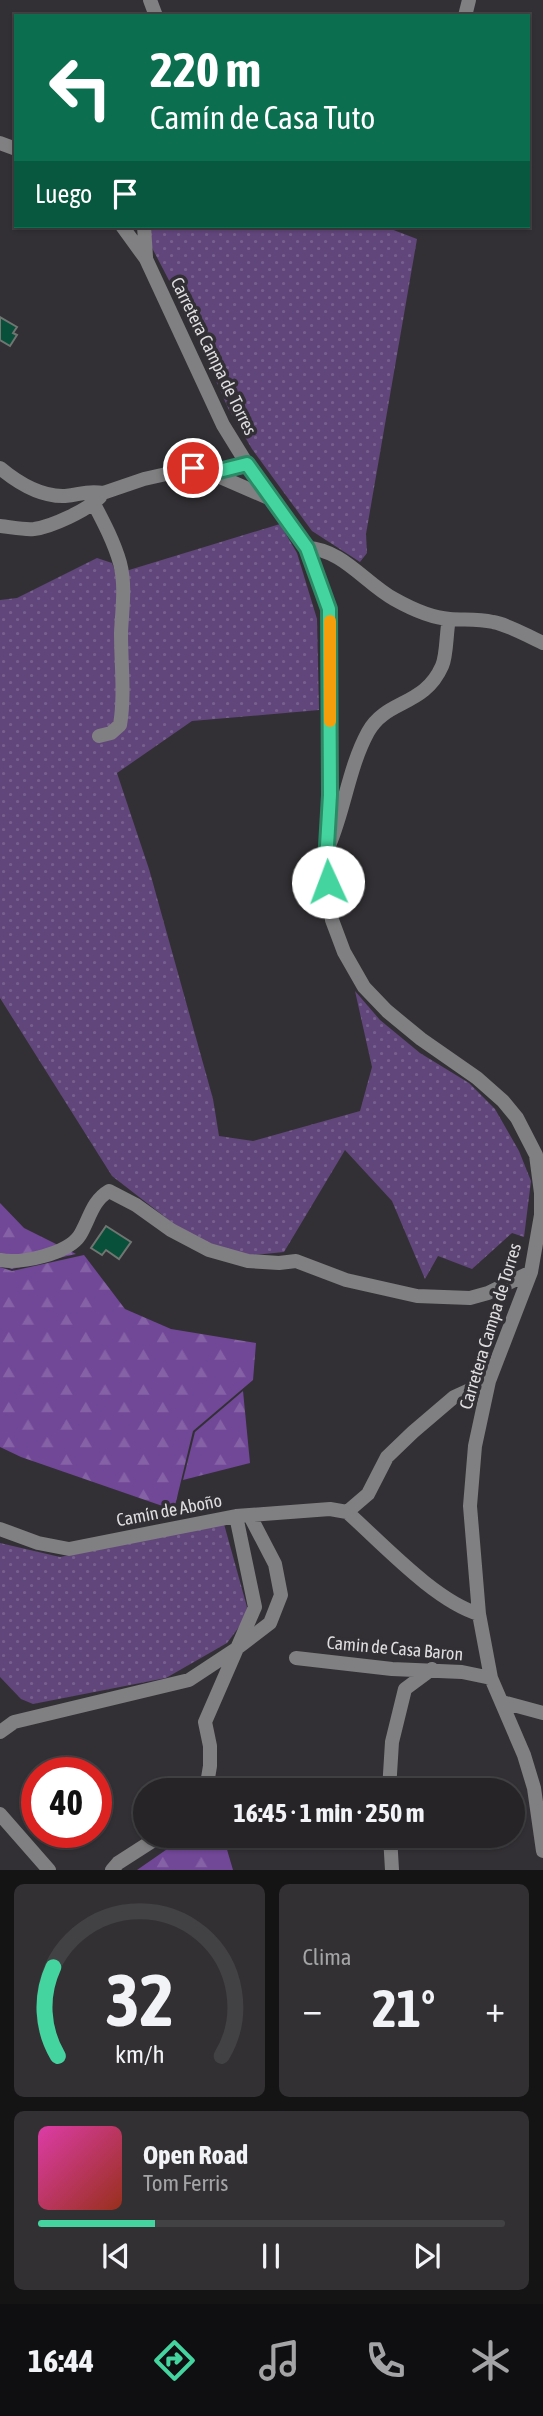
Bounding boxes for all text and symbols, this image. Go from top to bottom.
text: 220 m [150,41,261,97]
icon: left [35,42,126,133]
text: Camín de Casa Tuto [150,99,375,136]
icon: arrive [106,175,144,213]
text: Luego [35,179,92,209]
street label: Carretera Campa de Torres [167,274,261,438]
pin [163,438,223,498]
icon: arrive [174,449,212,487]
position arrow [291,845,365,919]
street label: Carretera Campa de Torres [455,1240,525,1412]
street label: Camín de Aboño [115,1489,223,1531]
street label: Camin de Casa Baron [326,1632,464,1664]
speed limit sign: 40 [21,1757,112,1848]
text: 16:45 · 1 min · 250 m [234,1798,424,1828]
text: Clima [303,1944,352,1970]
text: 32 [105,1959,173,2042]
text: 21° [372,1978,435,2038]
text: − [303,1987,322,2030]
text: + [485,1987,505,2030]
text: km/h [114,2040,164,2068]
text: Open Road [143,2140,248,2170]
text: Tom Ferris [143,2170,228,2196]
icon: previous [97,2237,135,2275]
icon: pause [252,2237,290,2275]
icon: next [408,2237,446,2275]
icon: directions [150,2336,199,2385]
icon: music [255,2336,304,2385]
icon: phone [361,2336,410,2385]
icon: climate [466,2336,515,2385]
text: 16:44 [28,2342,94,2379]

